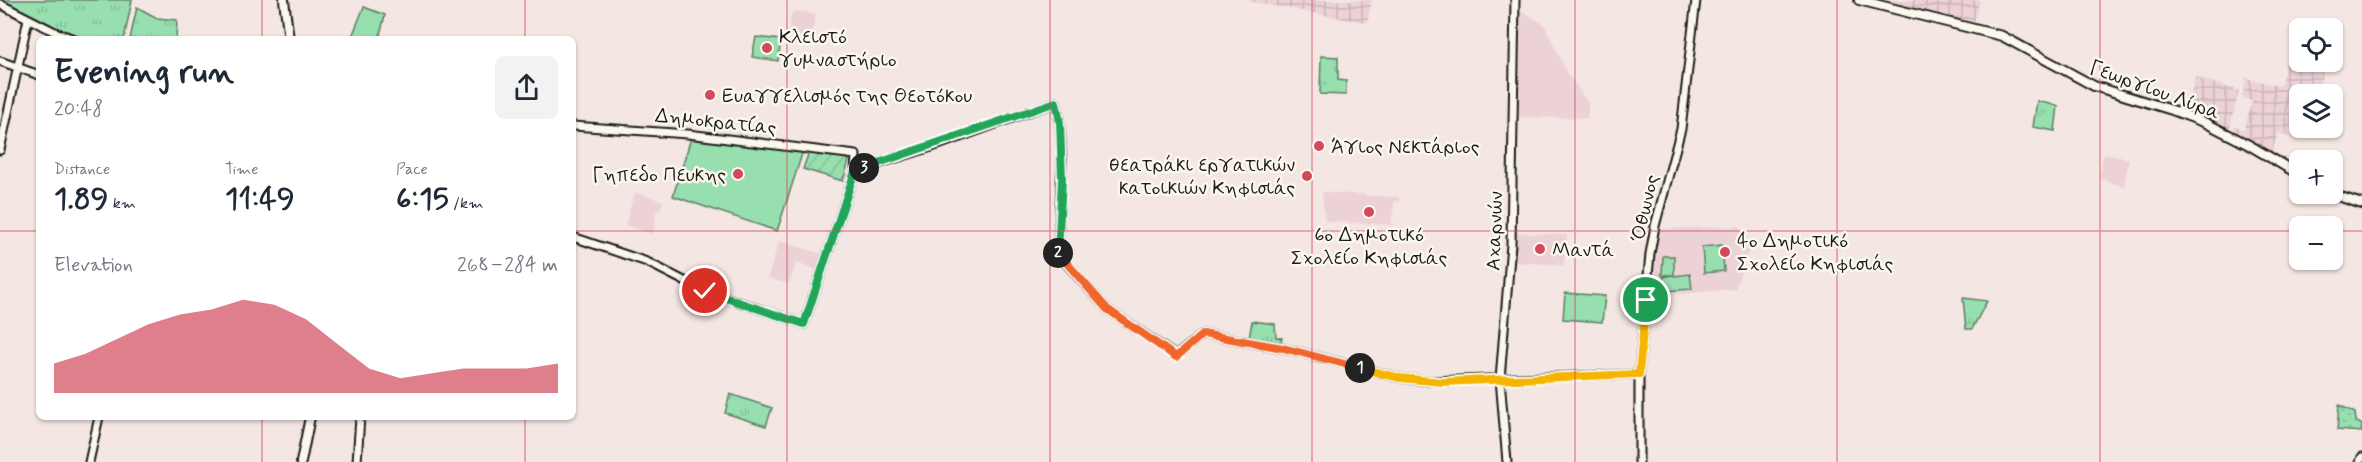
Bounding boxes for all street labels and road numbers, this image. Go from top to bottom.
street label: Γεωργίου Λύρα [2086,54,2224,127]
street label: Δημοκρατίας [654,103,778,142]
street label: Όθωνος [1625,172,1666,245]
street label: Αχαρνών [1481,191,1510,271]

